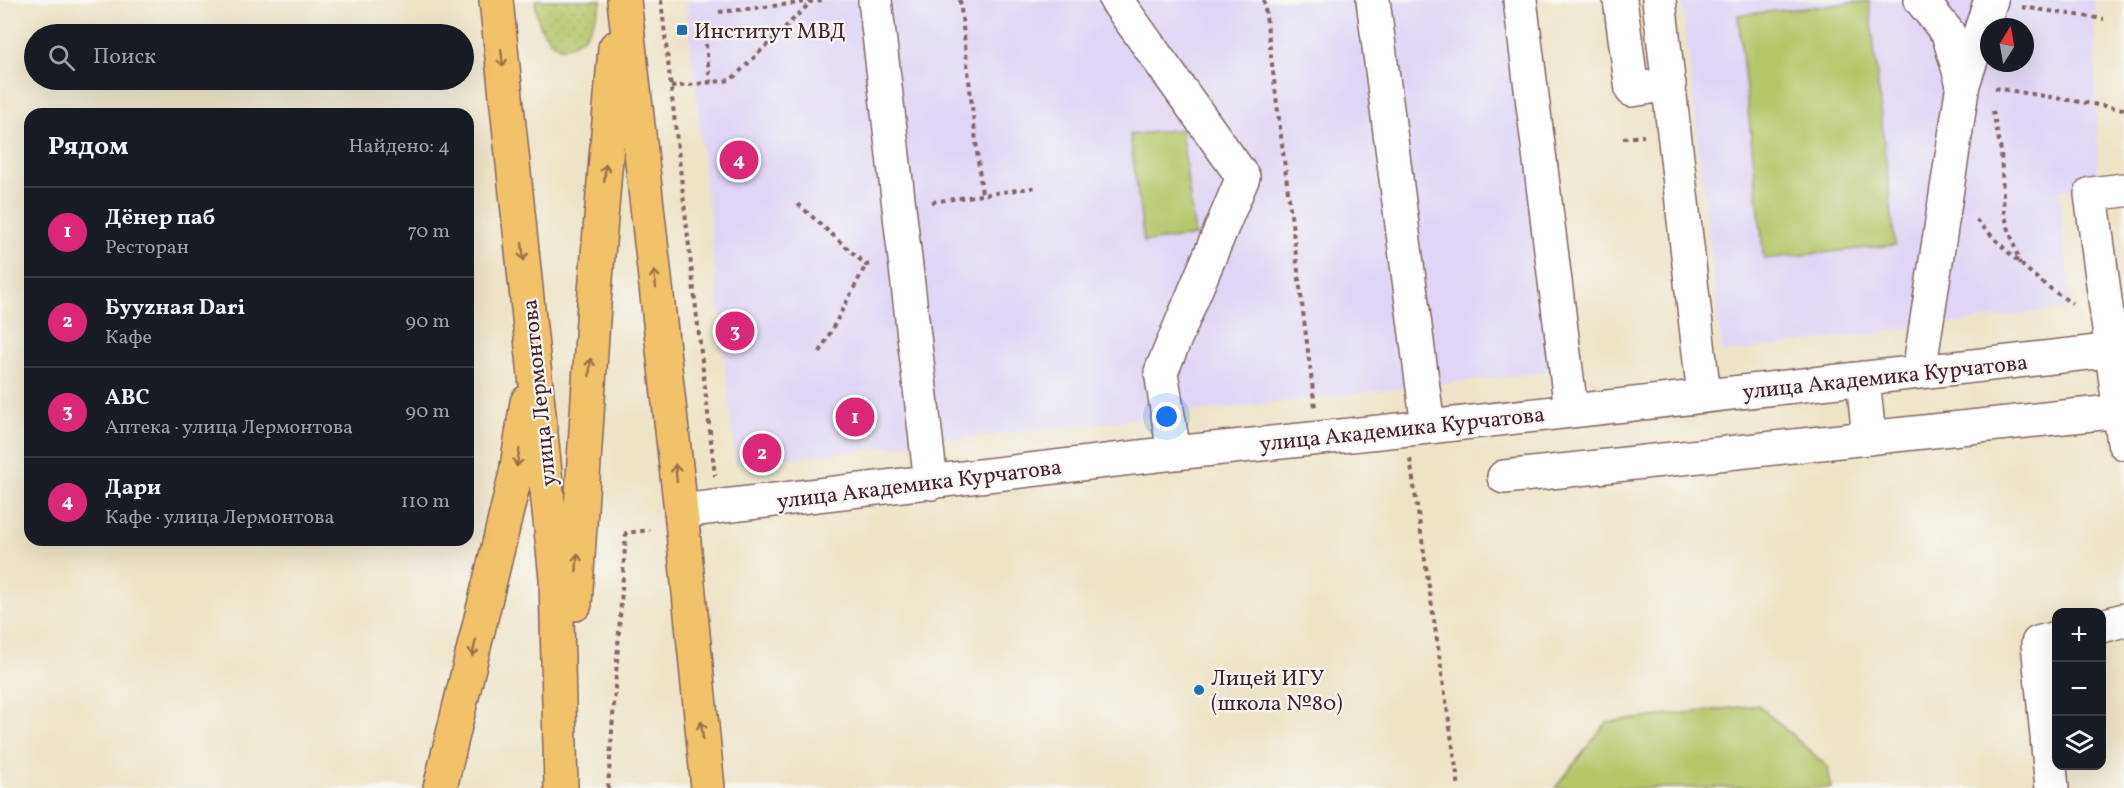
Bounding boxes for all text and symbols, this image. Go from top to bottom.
place label: Институт МВД [694,17,846,48]
north arrow [1980,18,2034,72]
marker: Институт МВД [675,23,689,37]
search box [24,24,474,90]
icon: search [45,41,78,74]
text: Поиск [93,42,156,73]
one-way arrow [497,48,508,68]
text: Рядом [48,129,128,165]
text: Найдено: 4 [349,133,450,161]
pin: 4 [720,138,758,182]
one-way arrow [599,163,610,183]
text: Дёнер паб [105,203,215,234]
text: 1 [63,218,72,246]
text: 70 m [407,218,450,246]
text: Ресторан [105,234,189,262]
one-way arrow [518,242,529,261]
one-way arrow [649,270,660,290]
text: Бууzная Dari [105,293,245,324]
street label: улица Лермонтова [515,298,566,488]
text: 2 [62,308,73,336]
text: 90 m [406,308,450,336]
pin: 3 [716,308,754,354]
text: Кафе [105,324,152,352]
street label: улица Академика Курчатова [1741,348,2030,409]
one-way arrow [585,358,596,378]
text: ABC [105,383,150,414]
pin: 1 [836,394,874,440]
text: 3 [62,398,73,426]
text: 90 m [406,398,450,426]
street label: улица Академика Курчатова [1258,400,1547,461]
your location [1152,402,1181,431]
text: Аптека · улица Лермонтова [105,414,353,442]
pin: 2 [742,430,782,476]
one-way arrow [513,448,524,467]
street label: улица Академика Курчатова [775,453,1064,518]
one-way arrow [671,464,682,484]
text: Дари [105,473,161,504]
text: 4 [61,488,74,516]
text: 110 m [401,488,450,516]
text: Кафе · улица Лермонтова [105,504,334,532]
one-way arrow [572,552,583,572]
map controls [2052,608,2106,770]
button: + [2052,608,2106,662]
one-way arrow [468,638,479,657]
button: − [2052,662,2106,716]
place label: Лицей ИГУ (школа №80) [1211,664,1343,720]
marker: Лицей ИГУ (школа №80) [1192,683,1206,697]
button: layers [2052,716,2106,770]
one-way arrow [696,720,707,740]

